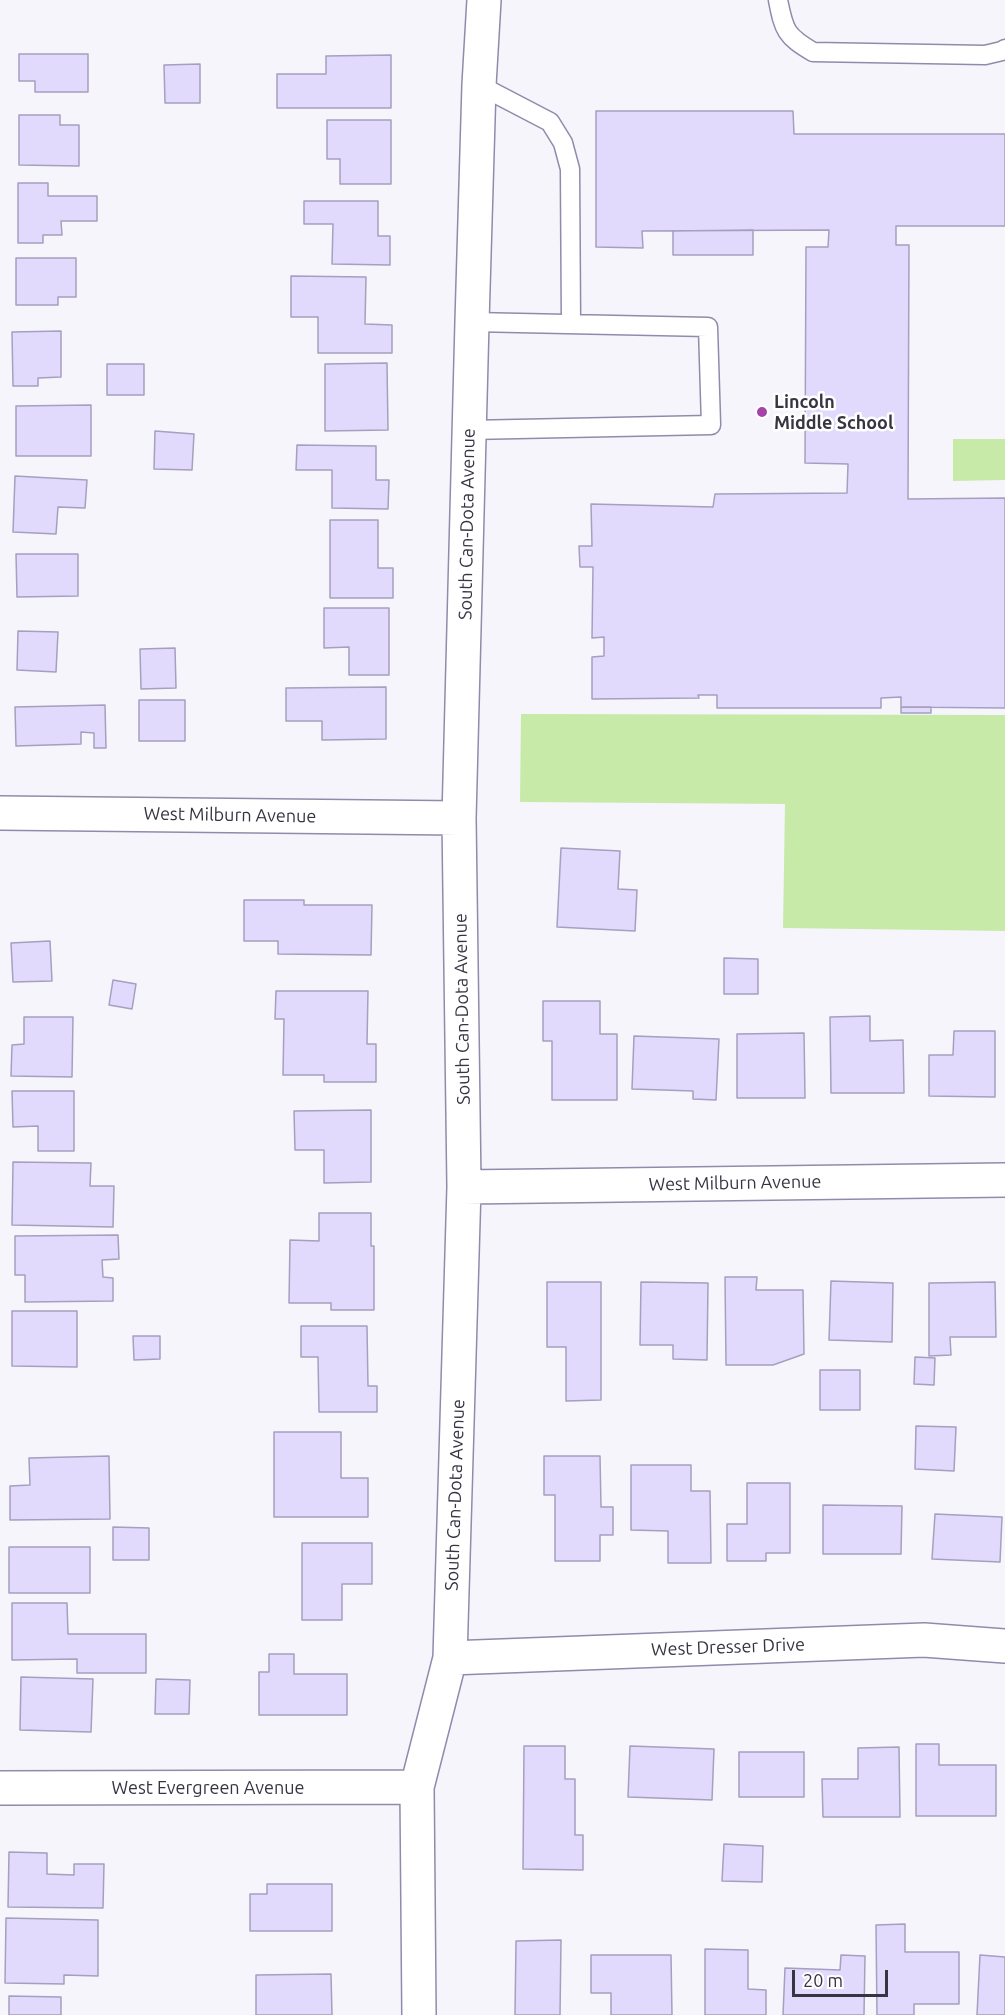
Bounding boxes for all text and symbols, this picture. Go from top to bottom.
place label: Lincoln Middle School [774,391,893,434]
marker: Lincoln Middle School [755,405,769,419]
street label: South Can-Dota Avenue [455,428,479,620]
street label: West Milburn Avenue [143,803,317,827]
street label: South Can-Dota Avenue [450,913,474,1105]
street label: West Milburn Avenue [648,1171,822,1195]
street label: South Can-Dota Avenue [441,1399,469,1591]
street label: West Dresser Drive [651,1634,805,1660]
street label: West Evergreen Avenue [112,1777,304,1799]
scale bar [795,1958,891,1996]
text: 20 m [803,1970,843,1990]

